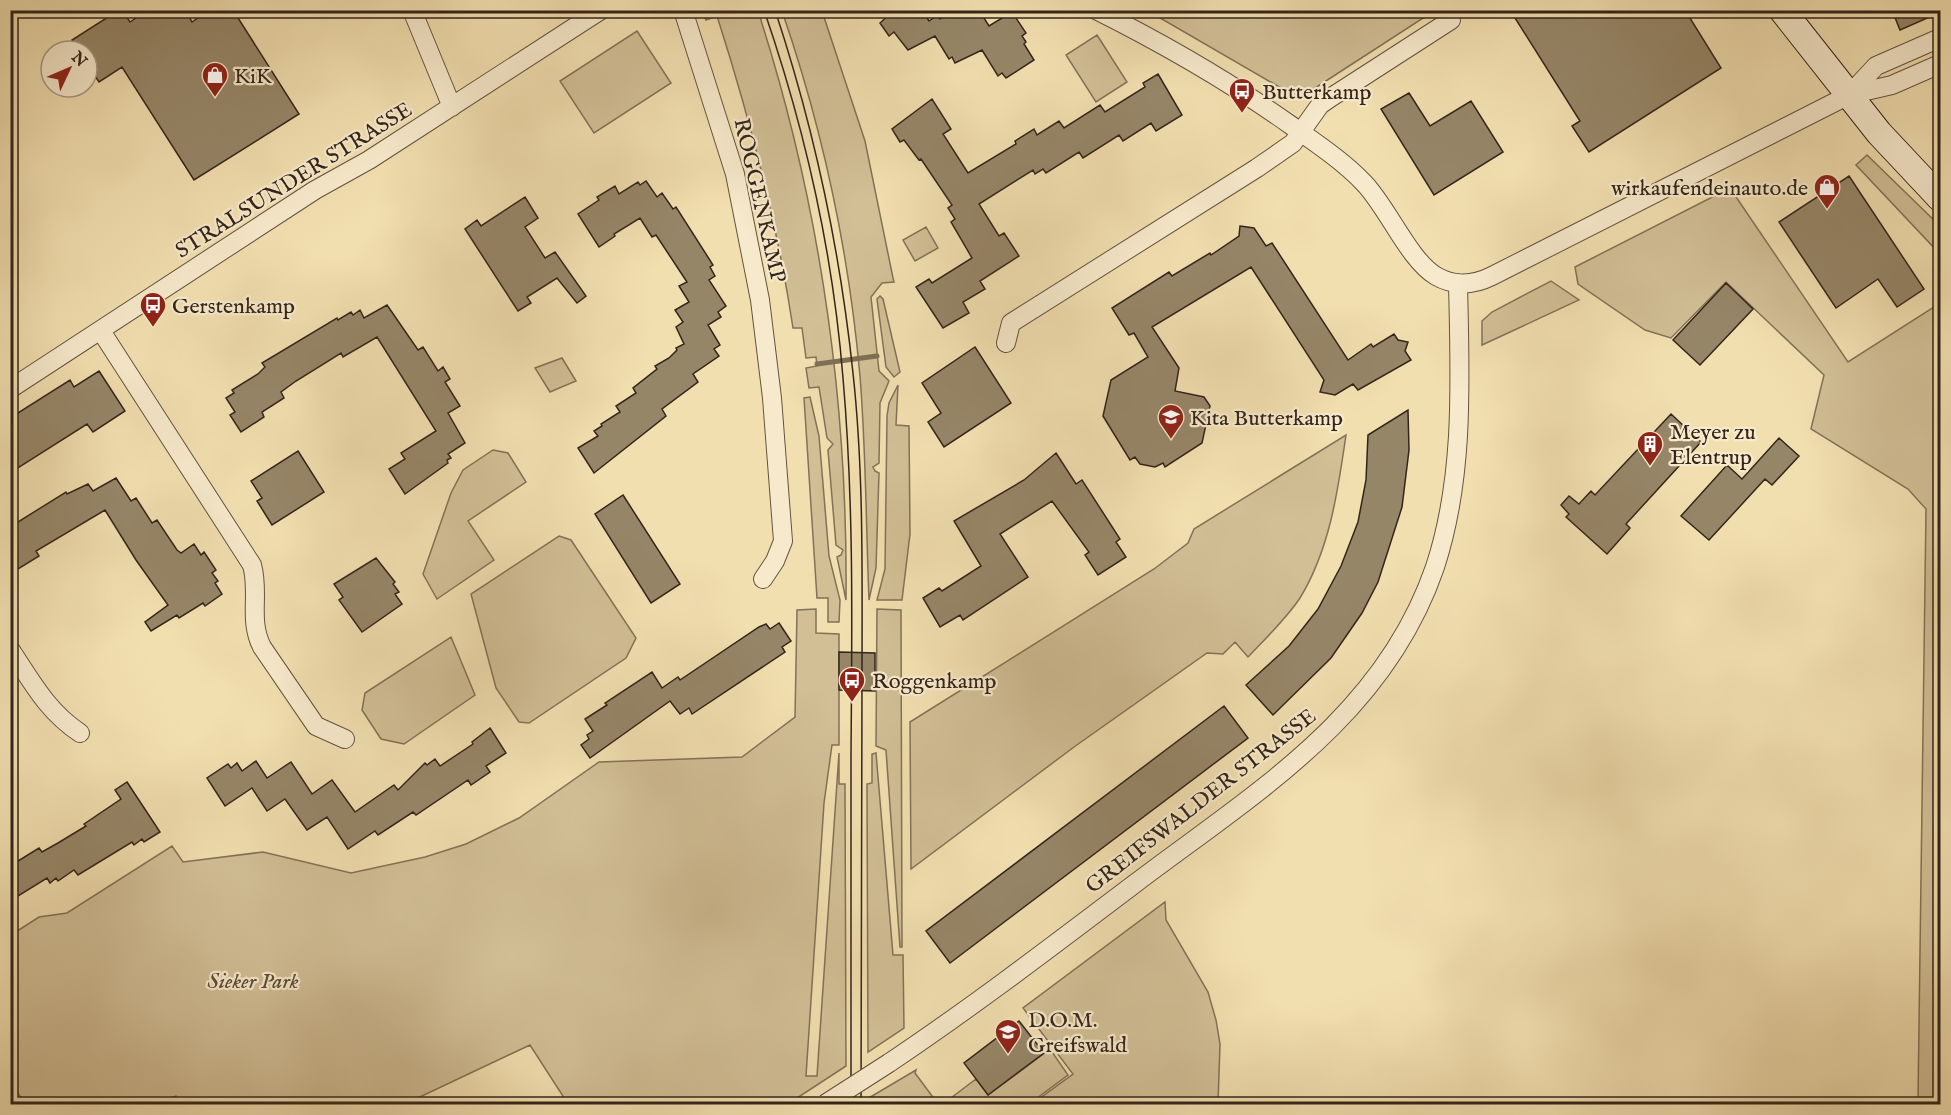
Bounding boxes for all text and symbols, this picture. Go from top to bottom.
north arrow [39,39,99,99]
text: N [66,47,90,72]
shop icon: KiK [200,60,230,98]
place label: KiK [234,63,273,91]
bus stop icon: Butterkamp [1227,76,1257,114]
place label: Butterkamp [1262,79,1371,107]
street label: STRALSUNDER STRASSE [170,96,418,265]
street label: ROGGENKAMP [727,115,792,286]
shop icon: wirkaufendeinauto.de [1812,172,1842,210]
place label: wirkaufendeinauto.de [1611,175,1808,203]
bus stop icon: Gerstenkamp [138,290,168,328]
place label: Gerstenkamp [172,293,295,321]
school or university icon: Kita Butterkamp [1156,402,1186,440]
place label: Kita Butterkamp [1190,405,1343,433]
place label: Meyer zu Elentrup [1670,419,1756,472]
building icon: Meyer zu Elentrup [1635,429,1665,467]
bus stop icon: Roggenkamp [837,665,867,703]
place label: Roggenkamp [872,668,996,696]
street label: GREIFSWALDER STRASSE [1080,703,1322,900]
park label: Sieker Park [207,968,299,996]
place label: D.O.M. Greifswald [1028,1007,1127,1060]
school or university icon: D.O.M. Greifswald [993,1017,1023,1055]

